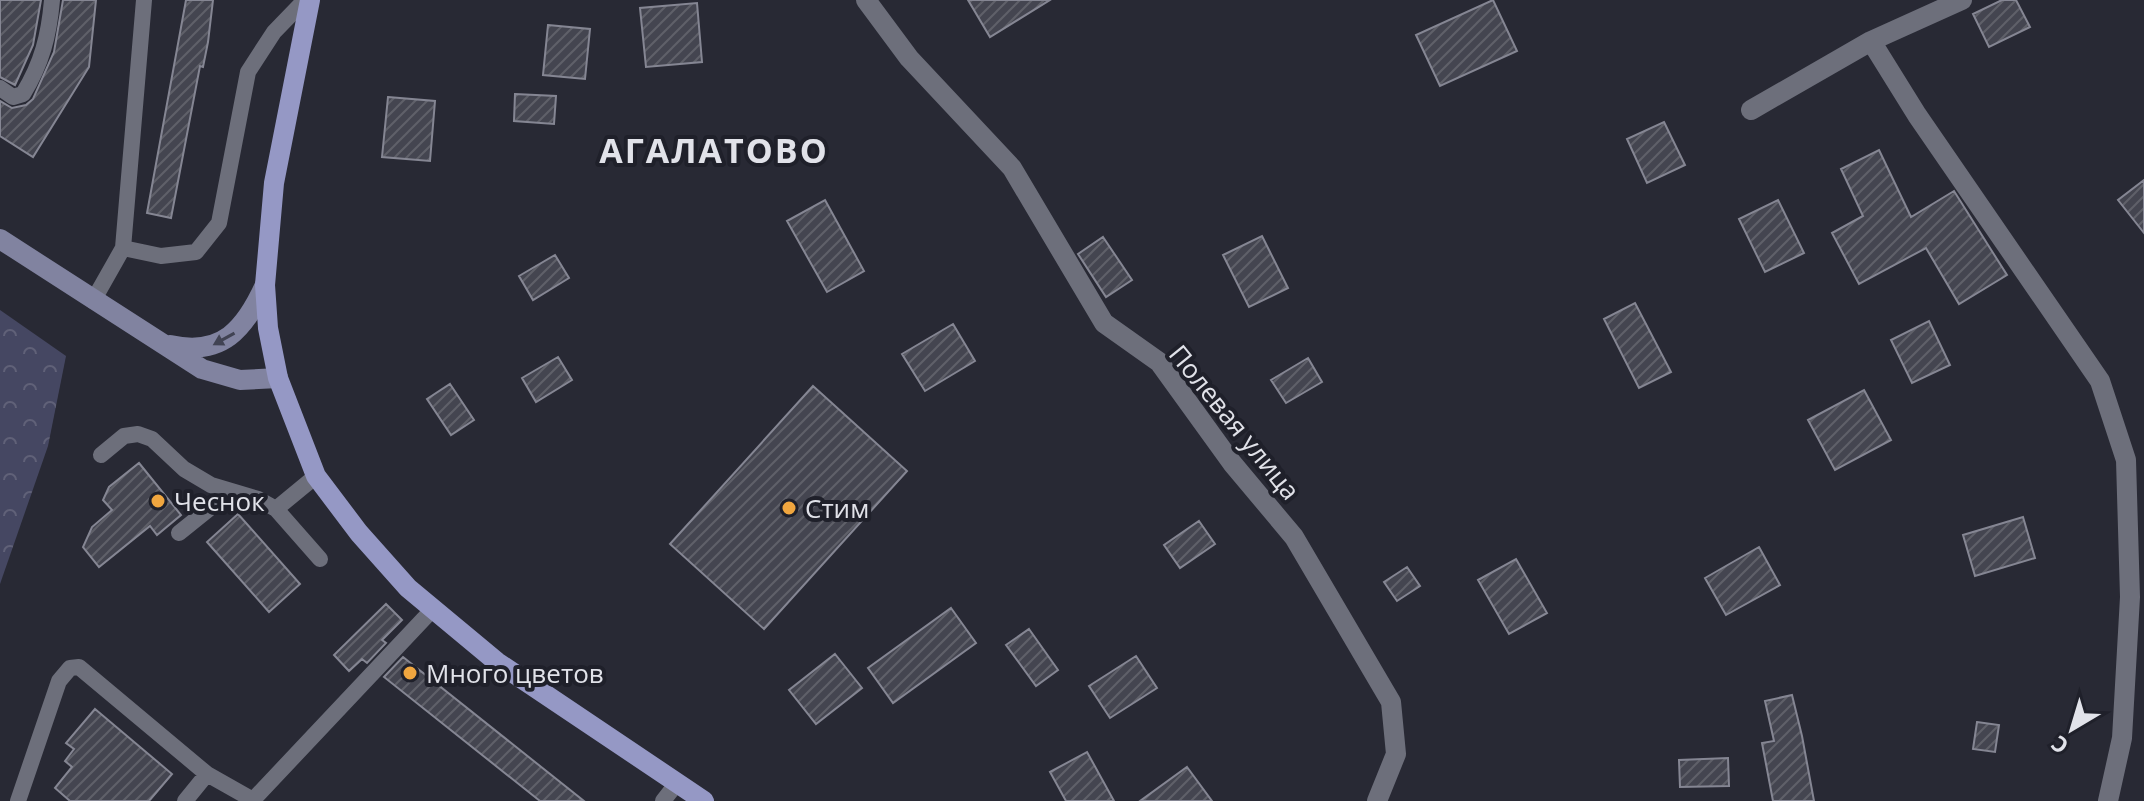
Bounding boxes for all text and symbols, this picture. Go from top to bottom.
district label: АГАЛАТОВО [599,127,829,173]
one-way arrow [213,331,235,345]
street label: Полевая улица [1161,337,1309,507]
place label: Чеснок [174,483,265,519]
place label: Стим [805,490,869,526]
marker: Чеснок [149,492,167,510]
marker: Стим [780,499,798,517]
place label: Много цветов [426,655,604,691]
marker: Много цветов [401,664,419,682]
north arrow [2032,689,2112,769]
text: С [2044,729,2074,762]

